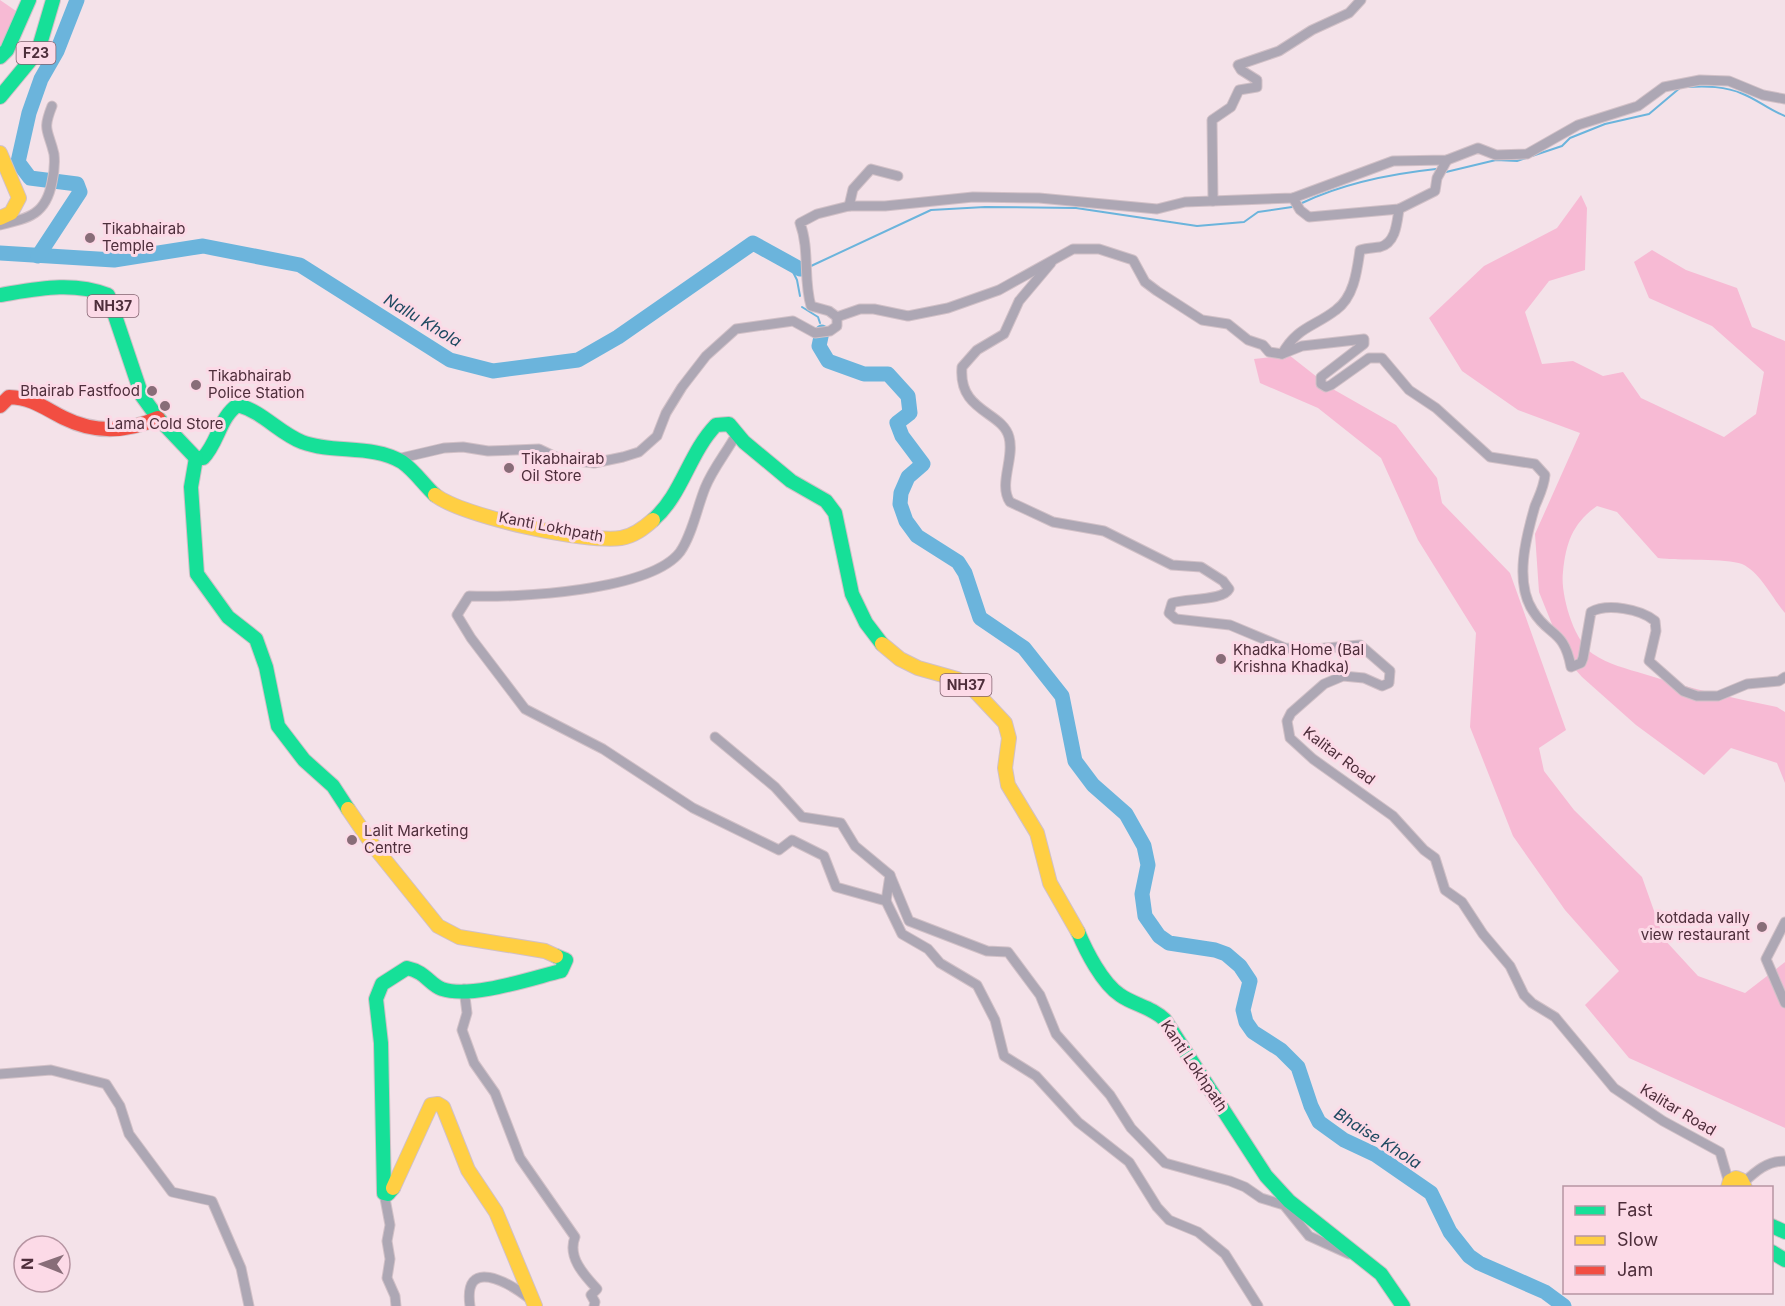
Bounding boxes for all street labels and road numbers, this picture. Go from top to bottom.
road number: F23 [16,42,56,64]
road number: NH37 [88,295,138,317]
street label: Kanti Lokhpath [497,507,605,546]
road number: NH37 [940,674,992,696]
street label: Kalitar Road [1300,722,1379,789]
street label: Kanti Lokhpath [1157,1016,1232,1115]
street label: Kalitar Road [1637,1079,1720,1140]

